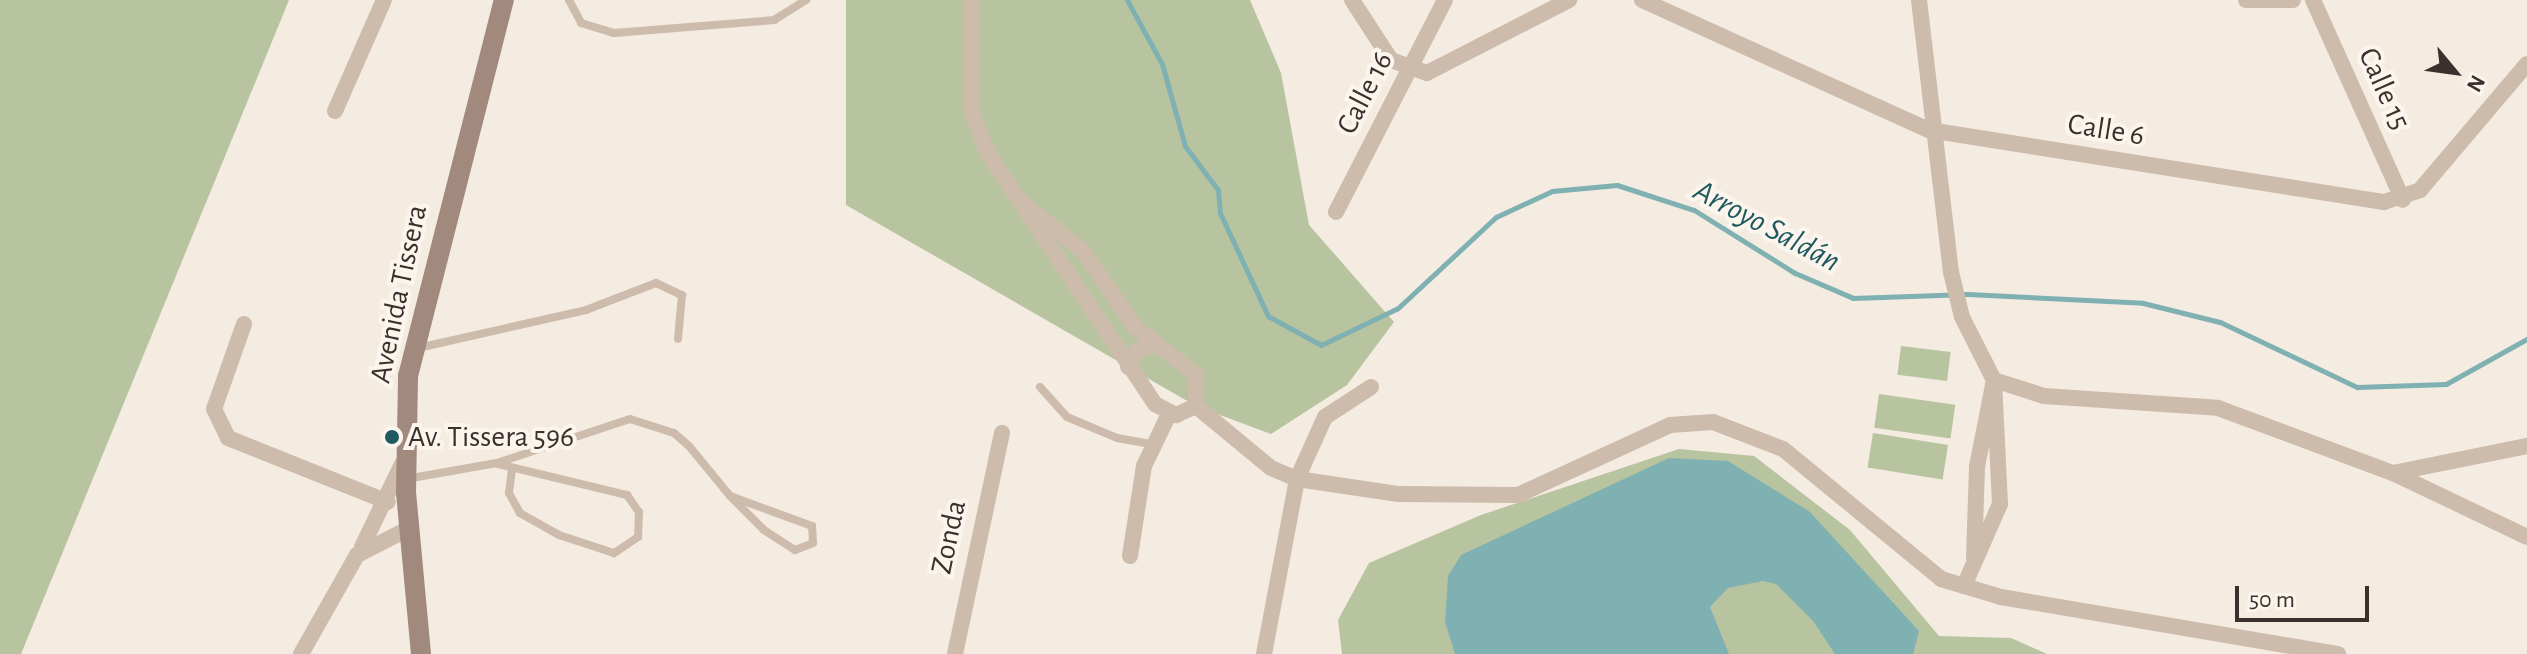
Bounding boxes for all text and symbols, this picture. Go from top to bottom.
north arrow [2415,32,2495,112]
street label: Calle 15 [2350,42,2418,136]
street label: Calle 16 [1329,46,1401,140]
text: N [2463,72,2489,96]
street label: Calle 6 [2065,106,2147,154]
water label: Arroyo Saldán [1687,171,1847,281]
street label: Avenida Tissera [363,202,435,386]
place label: Av. Tissera 596 [408,419,574,455]
marker: Av. Tissera 596 [383,428,401,446]
street label: Zonda [924,497,974,577]
scale bar [2239,570,2373,620]
text: 50 m [2249,588,2295,612]

